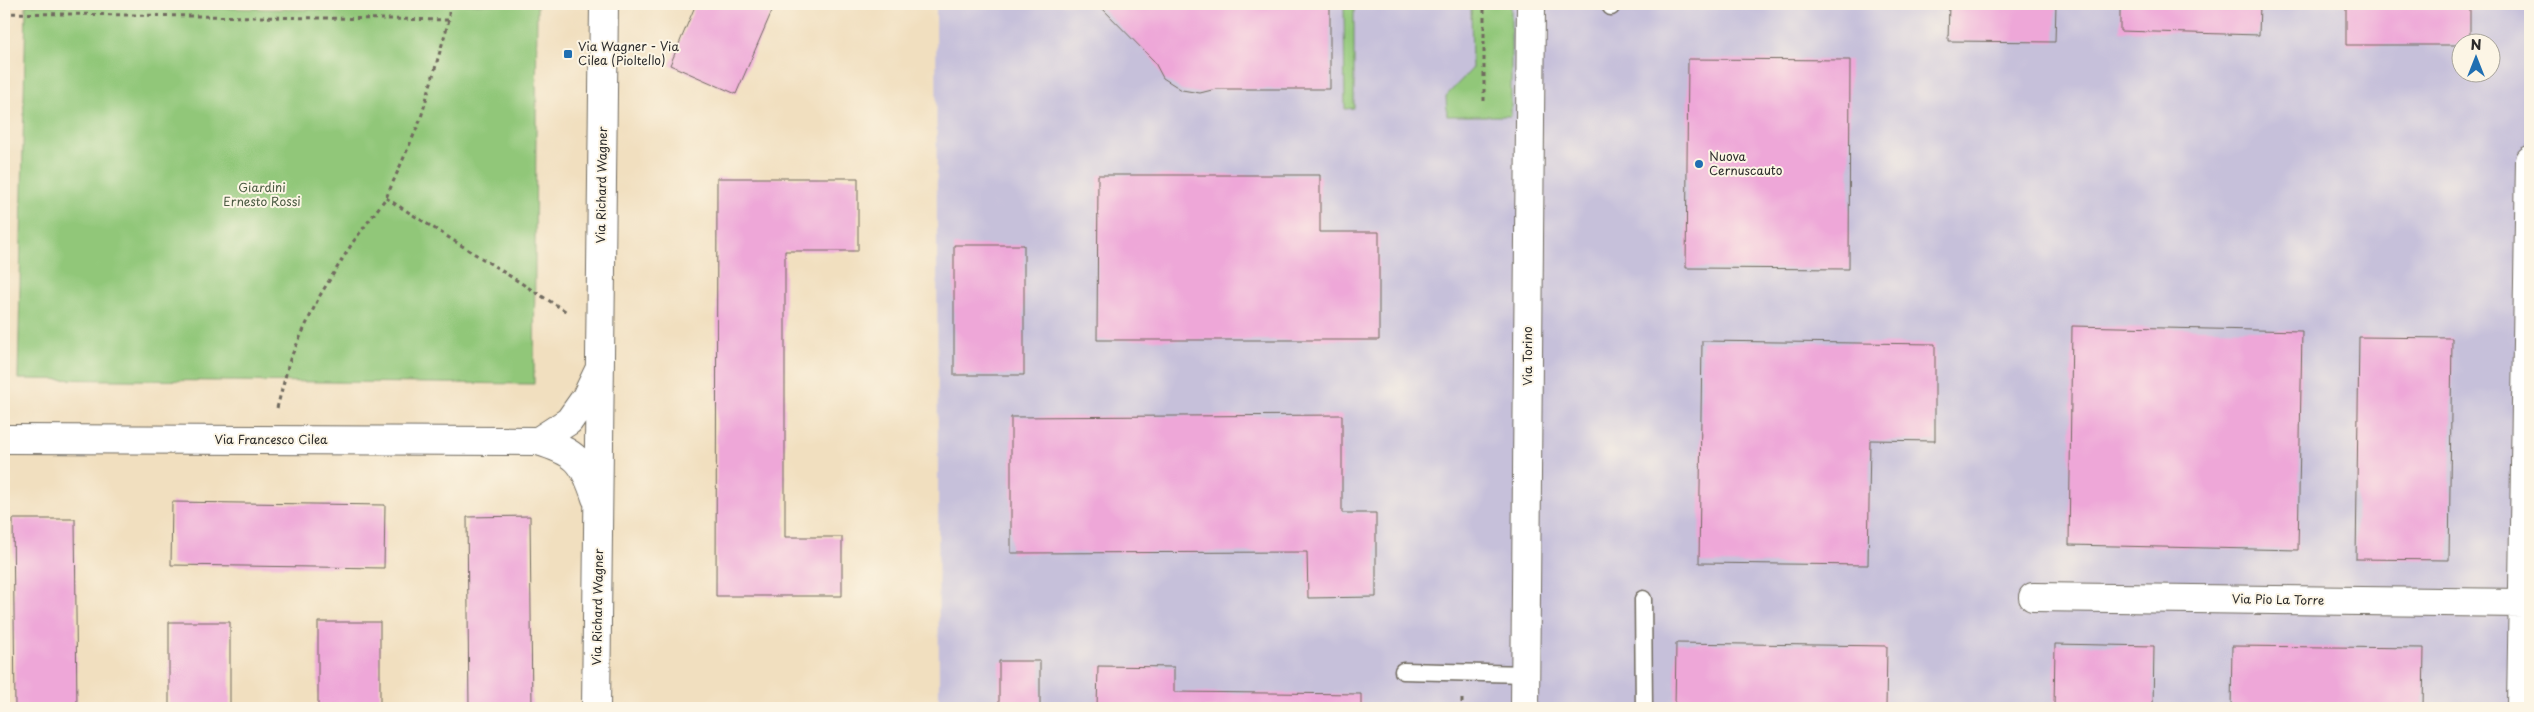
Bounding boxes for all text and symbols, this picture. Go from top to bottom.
north arrow [2452,32,2502,82]
text: N [2470,34,2482,55]
place label: Via Wagner - Via Cilea (Pioltello) [578,37,679,69]
marker: Via Wagner - Via Cilea (Pioltello) [562,48,574,60]
street label: Via Richard Wagner [591,126,611,244]
place label: Nuova Cernuscauto [1709,147,1783,179]
marker: Nuova Cernuscauto [1693,158,1705,170]
park label: Giardini Ernesto Rossi [223,178,301,210]
street label: Via Torino [1518,326,1536,386]
street label: Via Francesco Cilea [214,430,328,448]
street label: Via Richard Wagner [587,548,607,666]
street label: Via Pio La Torre [2232,589,2324,609]

